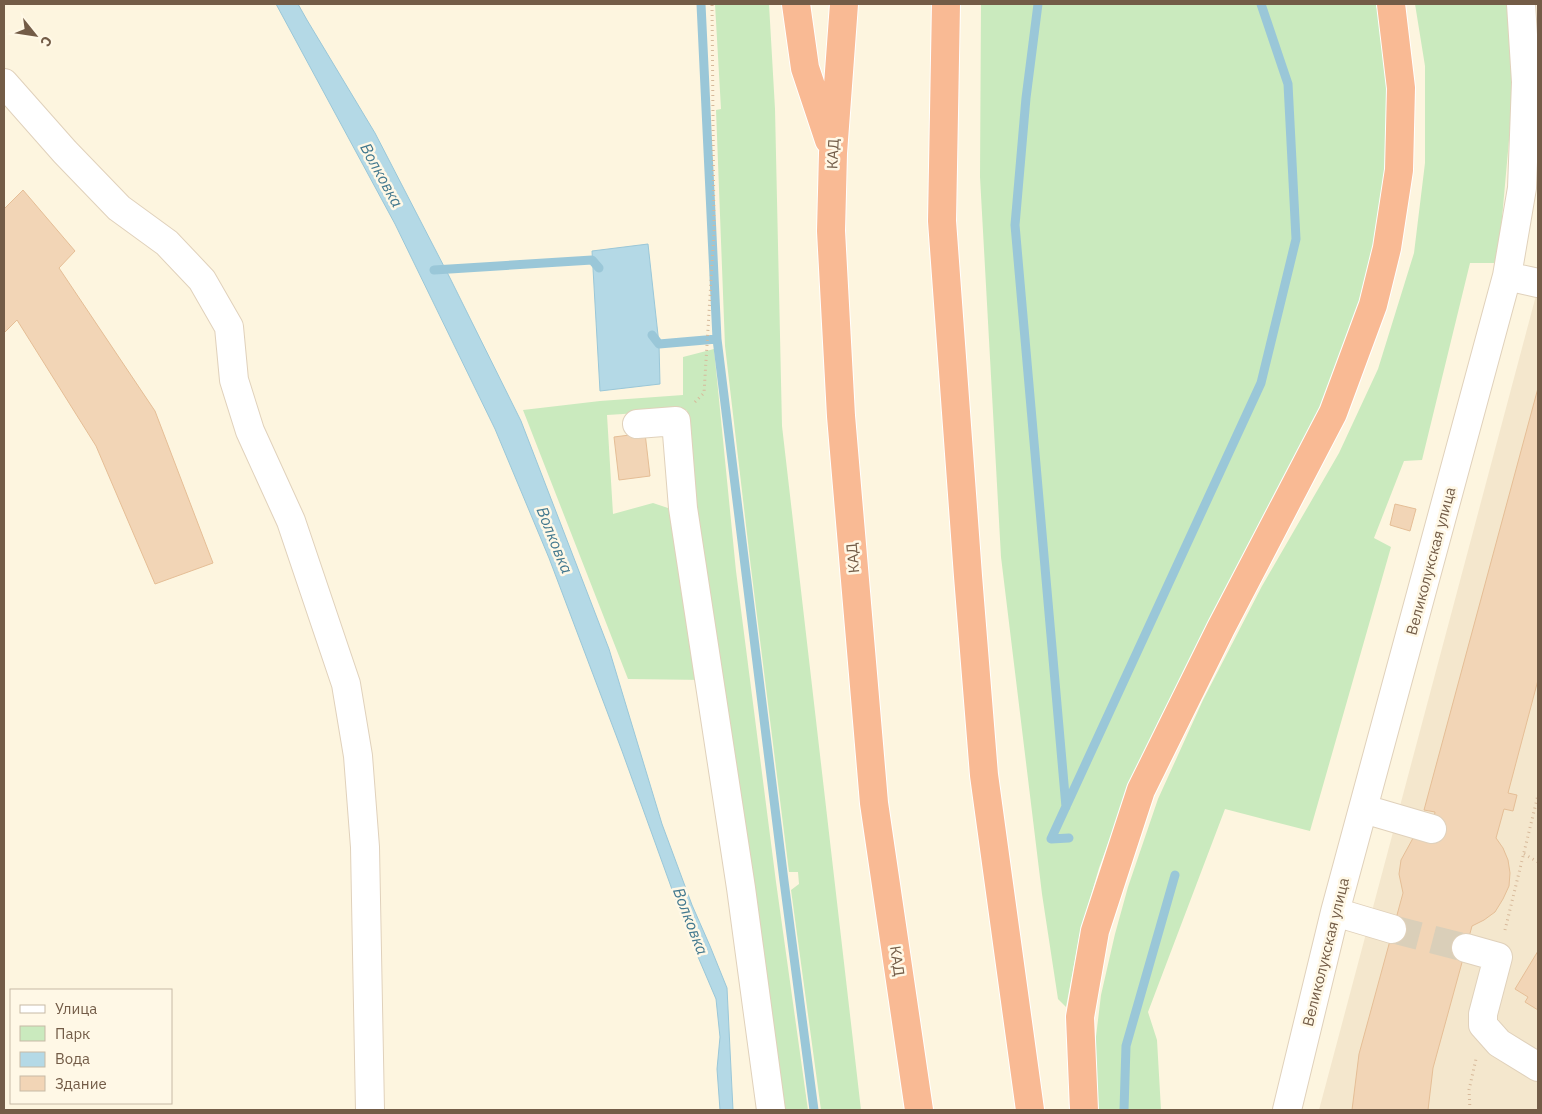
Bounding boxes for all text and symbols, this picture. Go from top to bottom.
north arrow [10,10,60,60]
text: С [36,33,56,50]
street label: КАД [822,138,843,170]
water label: Волковка [356,139,408,211]
street label: Великолукская улица [1402,485,1459,637]
water label: Волковка [533,504,577,576]
street label: КАД [842,542,863,574]
street label: Великолукская улица [1298,876,1353,1028]
water label: Волковка [669,885,713,957]
street label: КАД [886,944,909,978]
legend [10,989,172,1104]
text: Улица [55,999,97,1018]
text: Парк [55,1024,90,1043]
text: Вода [55,1049,90,1068]
text: Здание [55,1074,107,1093]

